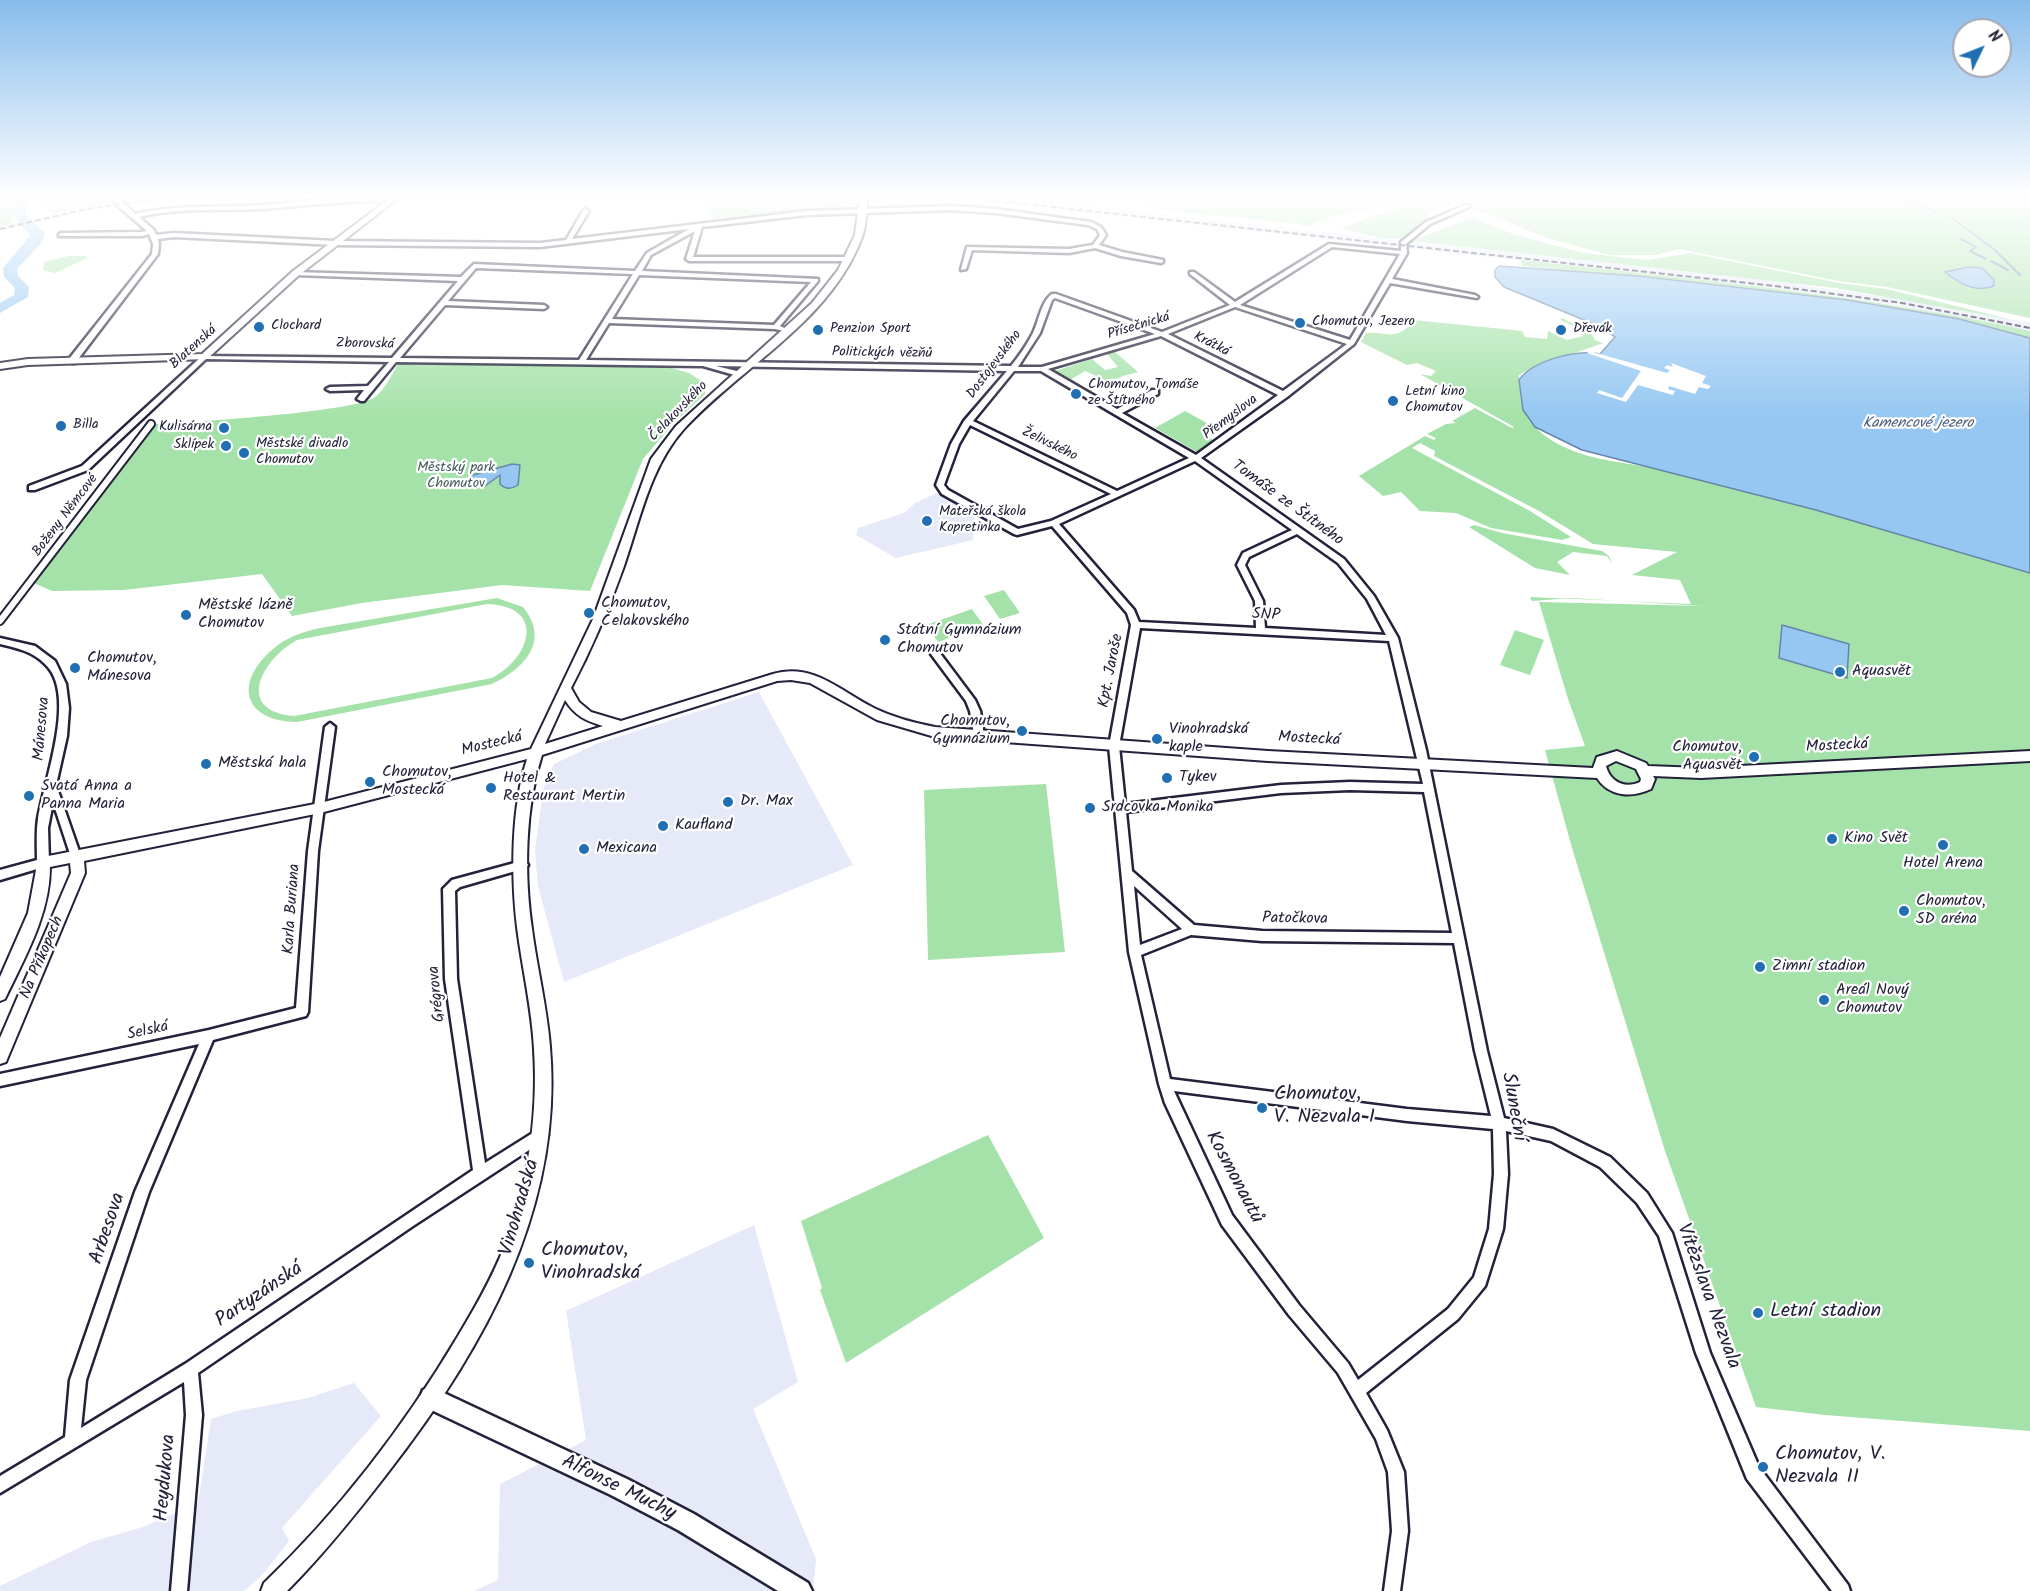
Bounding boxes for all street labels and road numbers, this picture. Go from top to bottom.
street label: Přísečnická [1106,310,1172,344]
street label: Blatenská [167,323,221,373]
street label: Dostojevského [964,327,1026,403]
street label: Krátká [1190,329,1232,361]
street label: Zborovská [336,336,394,354]
street label: Politických vězňů [832,345,932,363]
street label: Čelakovského [646,378,712,446]
street label: Přemyslova [1200,392,1262,444]
street label: Želivského [1018,424,1080,466]
street label: Tomáše ze Štítného [1227,457,1347,551]
street label: Boženy Němcové [30,472,102,560]
street label: SNP [1252,606,1280,626]
street label: Kpt. Jaroše [1095,632,1129,710]
street label: Mánesova [31,696,55,762]
street label: Mostecká [459,728,525,762]
street label: Mostecká [1277,729,1341,751]
street label: Mostecká [1805,736,1869,758]
street label: Karla Buriana [280,863,306,955]
street label: Patočkova [1262,910,1328,930]
street label: Na Příkopech [17,914,69,1002]
street label: Grégrova [426,965,450,1023]
street label: Selská [126,1018,170,1046]
street label: Sluneční [1494,1071,1530,1143]
street label: Kosmonautů [1199,1128,1267,1228]
street label: Vinohradská [496,1157,546,1259]
street label: Arbesova [86,1190,132,1268]
street label: Vítězslava Nezvala [1670,1221,1744,1373]
street label: Partyzánská [212,1258,308,1334]
street label: Heydukova [151,1433,183,1523]
street label: Alfonse Muchy [557,1451,679,1527]

